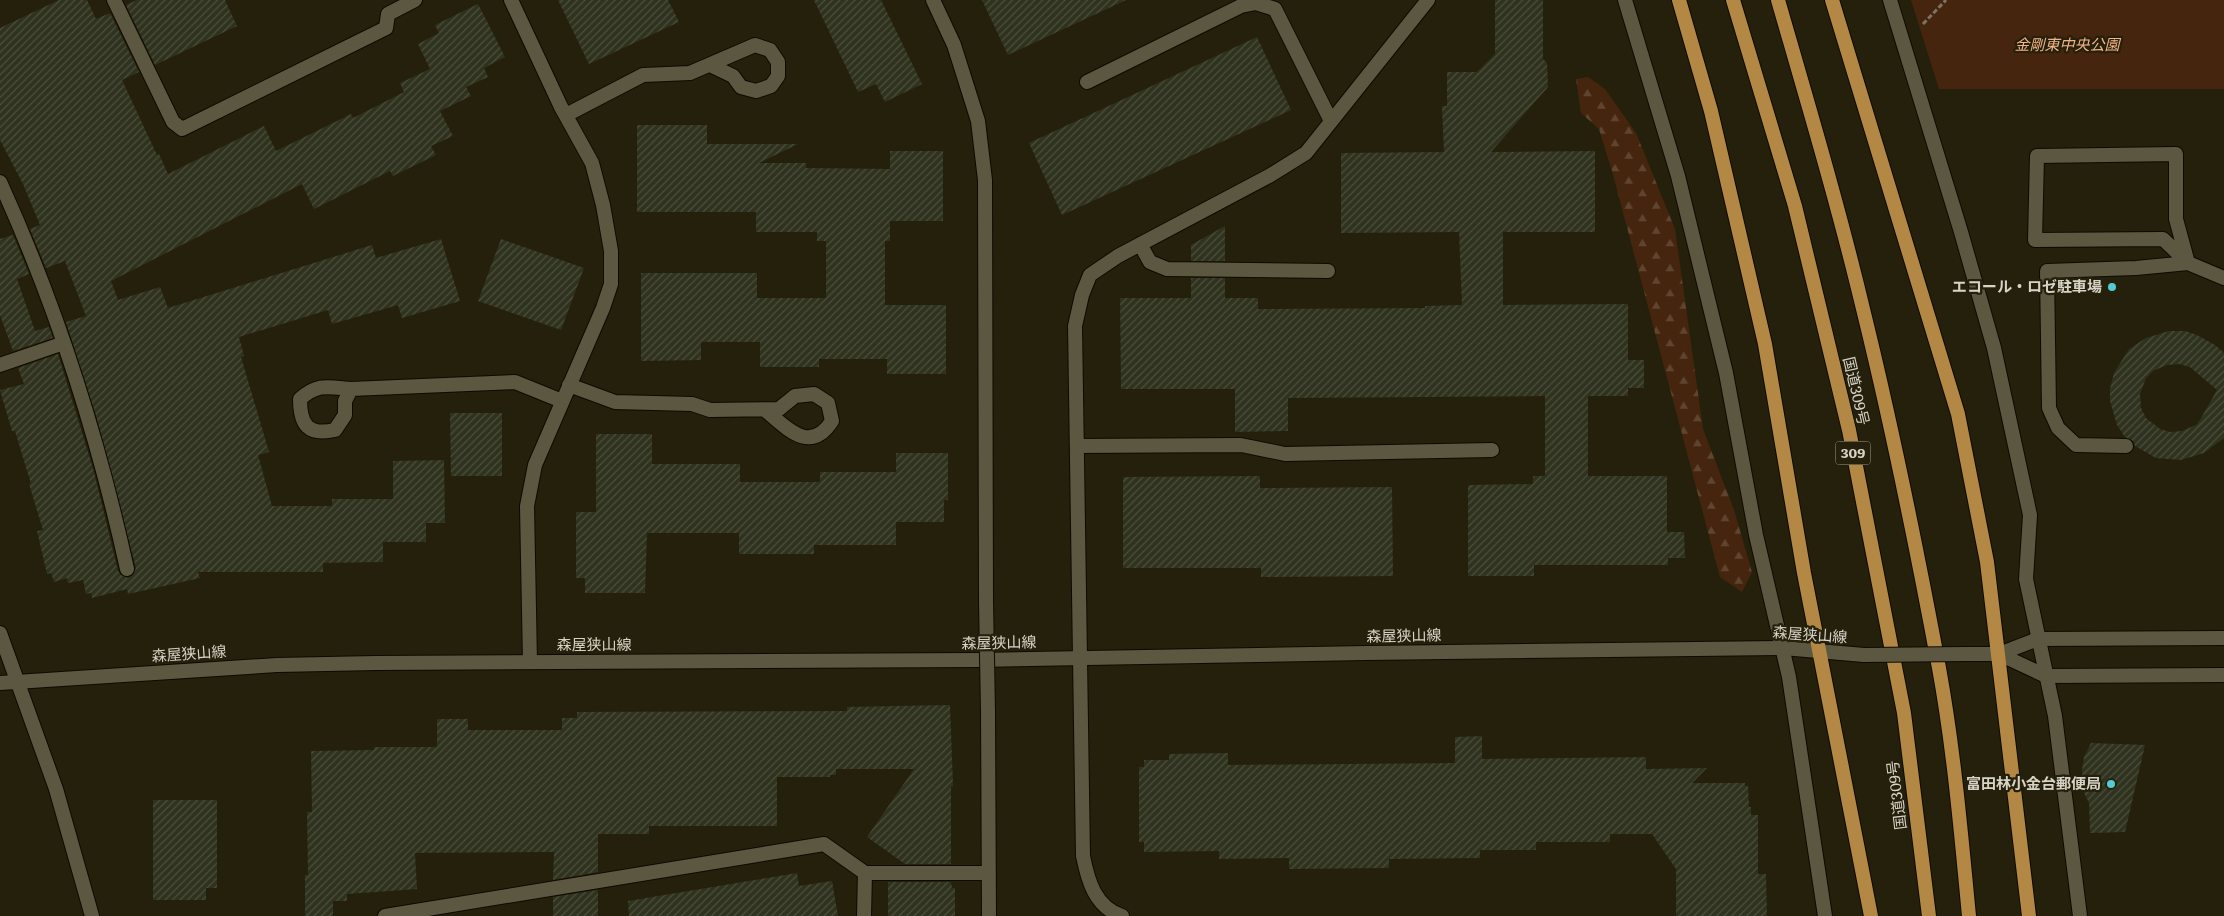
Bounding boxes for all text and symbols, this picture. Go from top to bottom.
park label: 金剛東中央公園 [2014,32,2121,55]
place label: エコール・ロゼ駐車場 [1952,274,2102,297]
marker: エコール・ロゼ駐車場 [2106,281,2118,293]
street label: 国道309号 [1838,354,1877,427]
road number: 309 [1836,442,1870,464]
street label: 森屋狭山線 [1772,619,1848,648]
street label: 森屋狭山線 [1366,622,1442,647]
street label: 森屋狭山線 [961,629,1037,654]
street label: 森屋狭山線 [556,632,632,655]
street label: 森屋狭山線 [151,638,227,667]
street label: 国道309号 [1880,759,1911,831]
place label: 富田林小金台郵便局 [1966,771,2101,794]
marker: 富田林小金台郵便局 [2105,778,2117,790]

